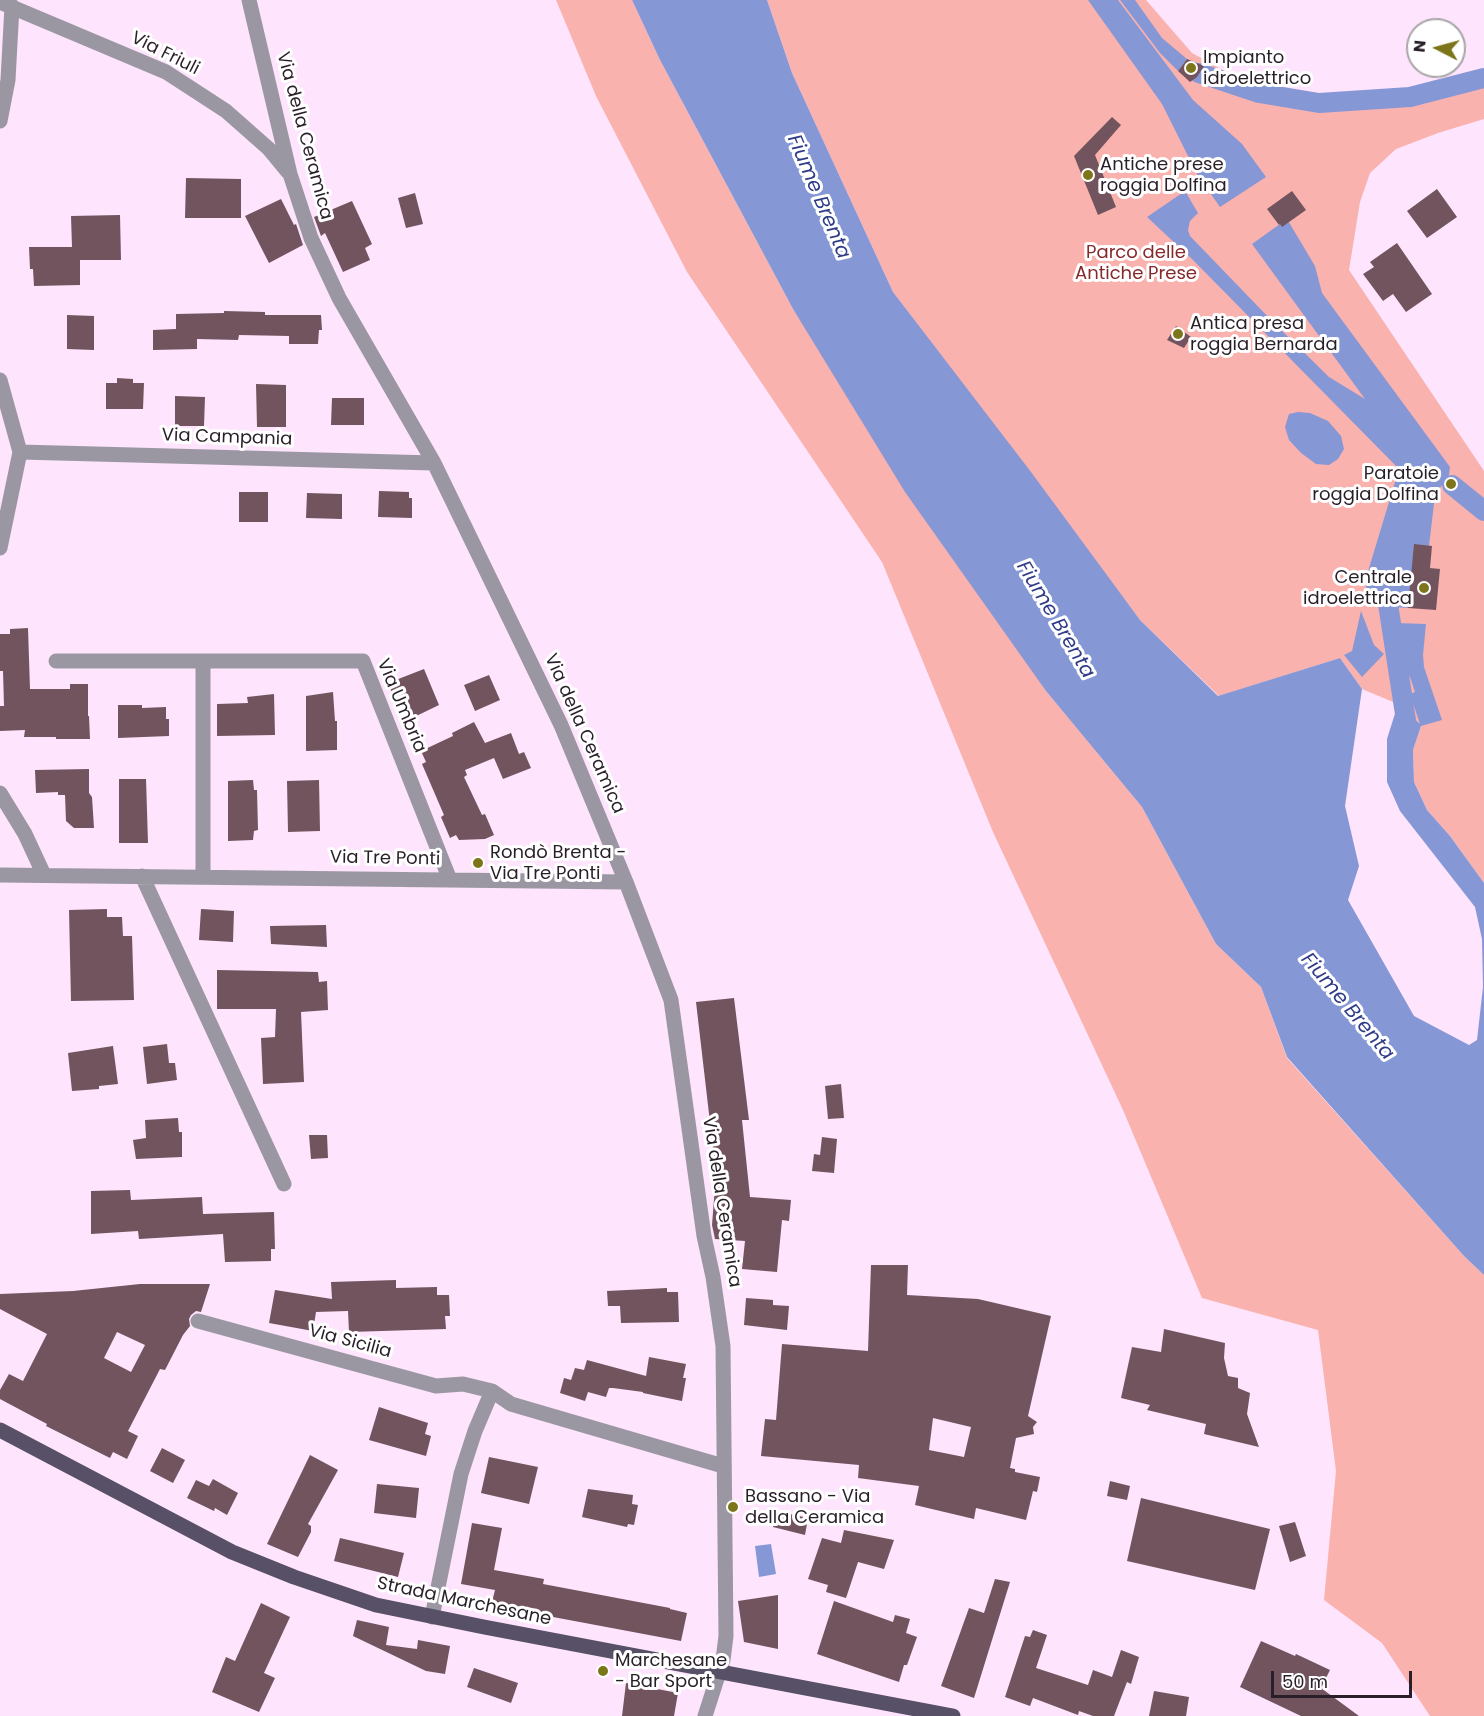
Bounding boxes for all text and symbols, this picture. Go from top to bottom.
north arrow [1406,18,1466,78]
street label: Via Friuli [127,28,203,80]
text: N [1408,39,1432,53]
place label: Impianto idroelettrico [1203,47,1311,90]
street label: Via della Ceramica [271,50,337,222]
marker: Impianto idroelettrico [1184,61,1198,75]
water label: Fiume Brenta [781,131,855,263]
place label: Antiche prese roggia Dolfina [1100,154,1227,196]
marker: Antiche prese roggia Dolfina [1081,168,1095,182]
park label: Parco delle Antiche Prese [1075,242,1197,284]
place label: Antica presa roggia Bernarda [1190,313,1338,356]
marker: Antica presa roggia Bernarda [1171,327,1185,341]
street label: Via Campania [161,425,293,451]
place label: Paratoie roggia Dolfina [1312,463,1439,506]
marker: Paratoie roggia Dolfina [1444,477,1458,491]
water label: Fiume Brenta [1011,557,1099,683]
place label: Centrale idroelettrica [1303,567,1412,610]
marker: Centrale idroelettrica [1417,581,1431,595]
street label: Via della Ceramica [539,651,629,817]
street label: Via Umbria [372,656,430,756]
place label: Rondò Brenta - Via Tre Ponti [490,842,626,884]
street label: Via Tre Ponti [330,847,440,871]
marker: Rondò Brenta - Via Tre Ponti [471,856,485,870]
water label: Fiume Brenta [1295,949,1399,1065]
street label: Via della Ceramica [697,1115,745,1289]
street label: Via Sicilia [306,1321,394,1363]
place label: Bassano - Via della Ceramica [745,1486,884,1528]
marker: Bassano - Via della Ceramica [726,1500,740,1514]
street label: Strada Marchesane [375,1573,553,1631]
place label: Marchesane - Bar Sport [615,1650,727,1692]
scale bar [1274,1659,1415,1697]
marker: Marchesane - Bar Sport [596,1664,610,1678]
text: 50 m [1282,1669,1328,1694]

